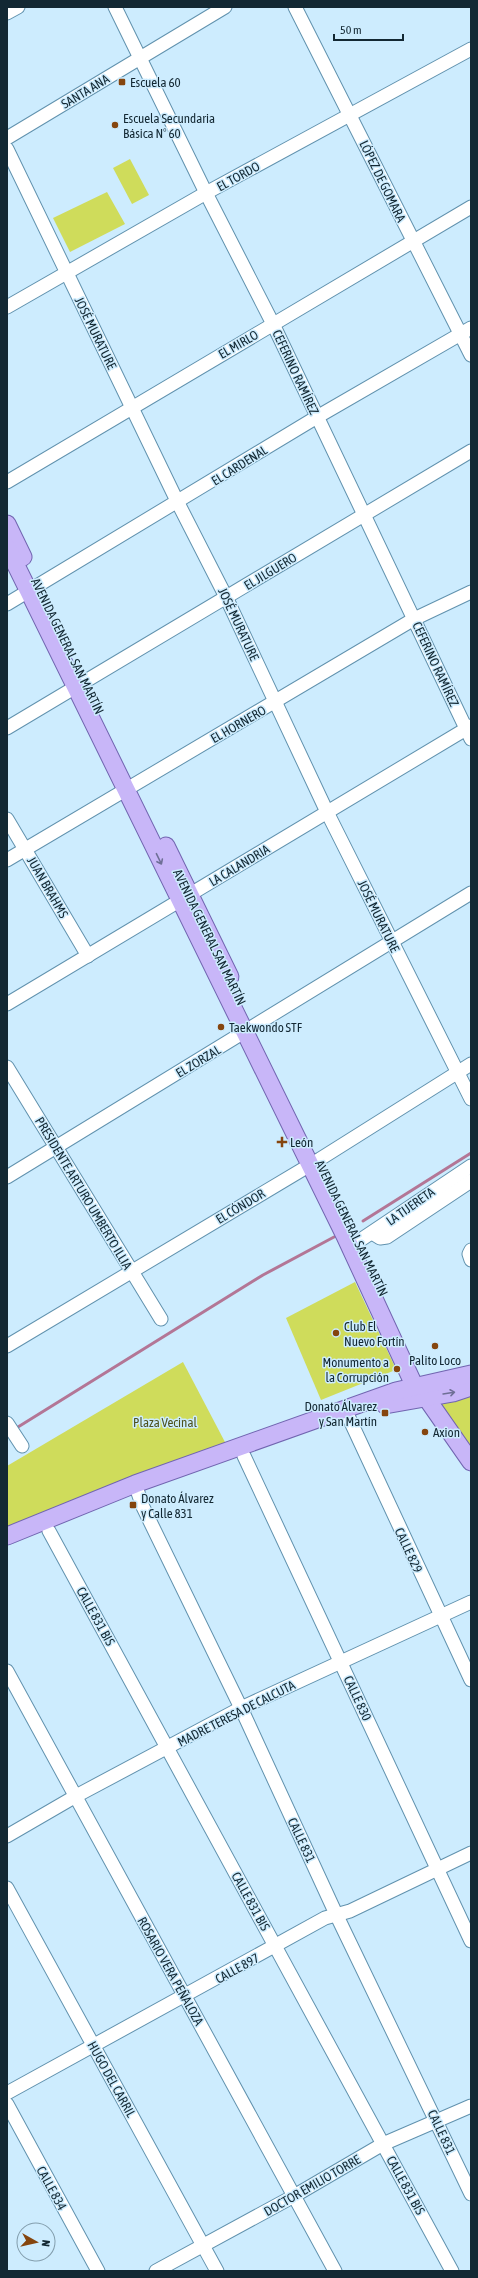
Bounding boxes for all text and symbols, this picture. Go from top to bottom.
scale bar [334,16,403,42]
text: 50 m [340,23,362,37]
street label: SANTA ANA [59,71,112,112]
place label: Escuela 60 [130,75,181,90]
marker: Escuela 60 [117,77,127,87]
place label: Escuela Secundaria Básica Nº 60 [123,111,215,141]
marker: Escuela Secundaria Básica Nº 60 [110,120,120,130]
street label: LÓPEZ DE GOMARA [356,138,409,225]
street label: EL TORDO [214,158,263,194]
street label: JOSÉ MURATURE [72,295,120,372]
street label: EL MIRLO [216,327,261,362]
street label: CEFERINO RAMÍREZ [269,327,322,417]
street label: EL CARDENAL [209,442,270,488]
street label: EL JILGUERO [241,550,300,593]
street label: AVENIDA GENERAL SAN MARTÍN [28,576,107,717]
street label: JOSÉ MURATURE [215,585,262,663]
street label: CEFERINO RAMÍREZ [409,619,462,709]
street label: EL HORNERO [208,702,269,746]
street label: LA CALANDRIA [206,841,273,889]
one-way arrow [156,853,163,865]
street label: JUAN BRAHMS [24,854,71,921]
street label: AVENIDA GENERAL SAN MARTÍN [170,867,249,1008]
street label: JOSÉ MURATURE [355,878,403,955]
place label: Taekwondo STF [229,1020,303,1035]
marker: Taekwondo STF [216,1022,226,1032]
street label: EL ZORZAL [173,1042,223,1081]
street label: PRESIDENTE ARTURO UMBERTO ILLIA [32,1114,135,1273]
place label: León [290,1135,313,1150]
marker: León [277,1137,287,1147]
street label: AVENIDA GENERAL SAN MARTÍN [312,1158,391,1299]
street label: LA TIJERETA [383,1184,438,1228]
street label: EL CÓNDOR [213,1186,268,1227]
place label: Club El Nuevo Fortín [344,1319,405,1349]
marker: Club El Nuevo Fortín [331,1328,341,1338]
marker: Palito Loco [430,1341,440,1351]
place label: Palito Loco [409,1353,461,1368]
place label: Monumento a la Corrupción [322,1355,389,1385]
marker: Monumento a la Corrupción [392,1364,402,1374]
one-way arrow [442,1389,455,1397]
place label: Donato Álvarez y San Martín [304,1399,377,1429]
marker: Donato Álvarez y San Martín [380,1408,390,1418]
park label: Plaza Vecinal [133,1415,197,1430]
place label: Axion [433,1425,460,1440]
marker: Axion [420,1427,430,1437]
place label: Donato Álvarez y Calle 831 [141,1491,214,1521]
marker: Donato Álvarez y Calle 831 [128,1500,138,1510]
street label: CALLE 829 [392,1525,425,1575]
street label: CALLE 831 BIS [73,1584,118,1649]
street label: CALLE 830 [341,1673,374,1723]
street label: MADRE TERESA DE CALCUTA [175,1677,298,1750]
street label: CALLE 831 [285,1815,318,1865]
street label: CALLE 831 BIS [228,1869,273,1934]
street label: ROSARIO VERA PEÑALOZA [134,1914,207,2029]
street label: CALLE 897 [213,1950,262,1987]
street label: HUGO DEL CARRIL [84,2039,139,2120]
street label: CALLE 831 [425,2107,458,2157]
street label: DOCTOR EMILIO TORRE [261,2151,364,2219]
street label: CALLE 831 BIS [383,2153,428,2218]
street label: CALLE 834 [33,2164,70,2213]
north arrow [16,2222,56,2262]
text: N [40,2239,52,2247]

